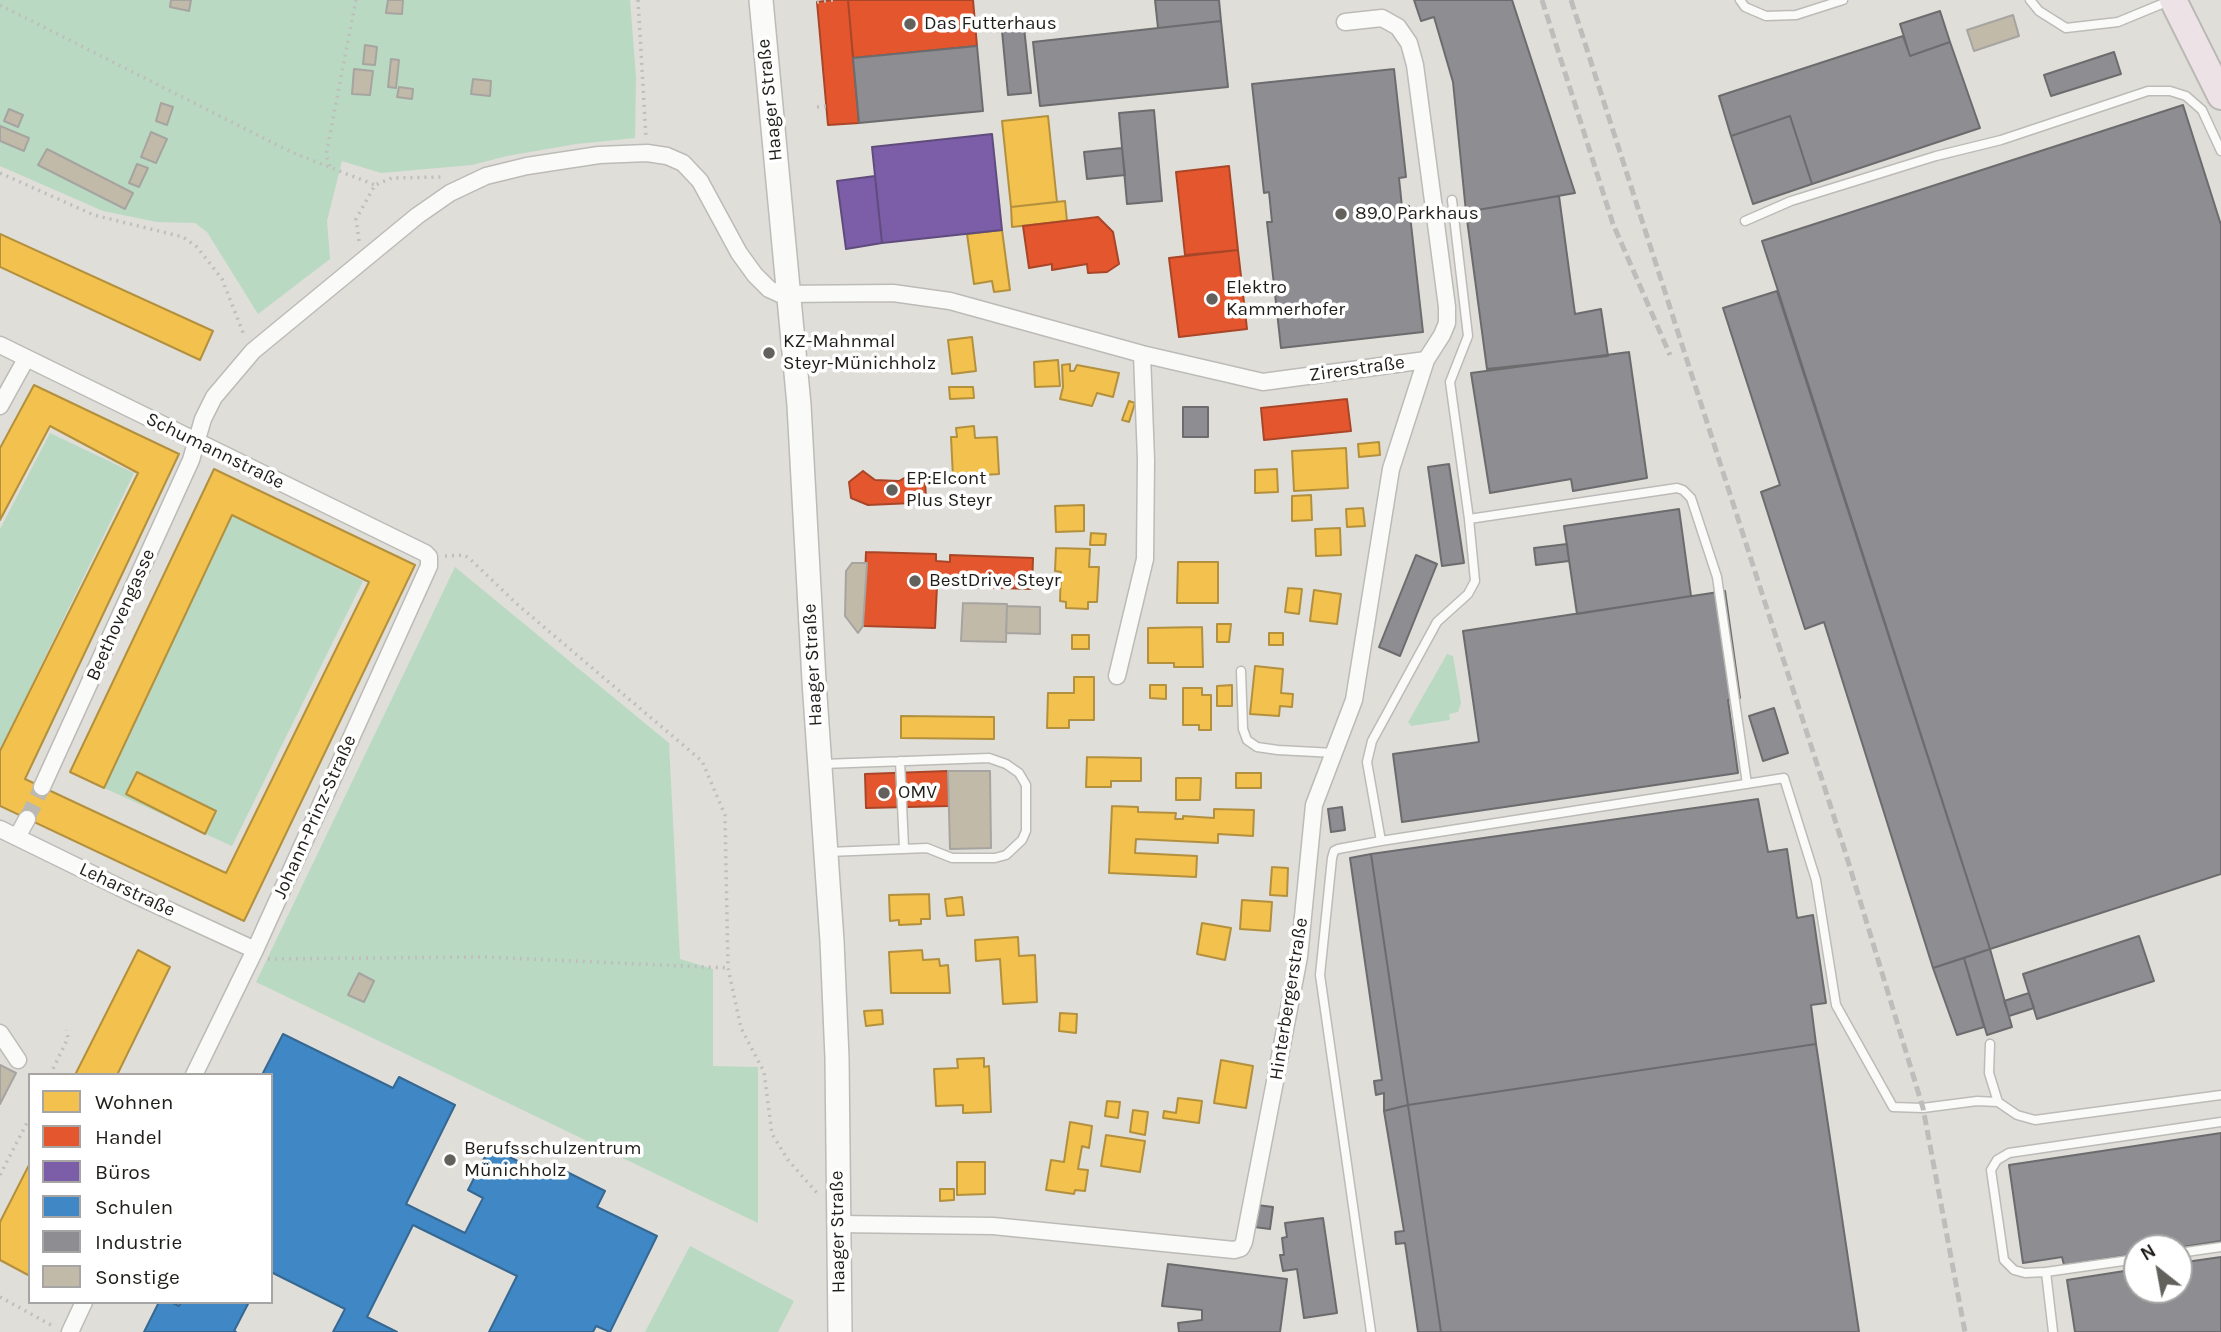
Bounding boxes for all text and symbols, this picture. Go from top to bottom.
place label: Das Futterhaus [924,13,1057,35]
marker: Das Futterhaus [902,16,918,32]
street label: Haager Straße [752,38,788,162]
place label: 89.0 Parkhaus [1355,203,1479,225]
marker: 89.0 Parkhaus [1333,206,1349,222]
place label: Elektro Kammerhofer [1226,277,1345,321]
marker: Elektro Kammerhofer [1204,291,1220,307]
place label: KZ-Mahnmal Steyr-Münichholz [783,331,936,375]
marker: KZ-Mahnmal Steyr-Münichholz [761,345,777,361]
street label: Zirerstraße [1308,351,1406,387]
street label: Schumannstraße [142,408,288,494]
place label: EP:Elcont Plus Steyr [906,468,992,512]
marker: EP:Elcont Plus Steyr [884,482,900,498]
street label: Beethovengasse [82,546,160,684]
place label: BestDrive Steyr [929,570,1061,592]
marker: BestDrive Steyr [907,573,923,589]
street label: Haager Straße [798,603,828,727]
street label: Johann-Prinz-Straße [269,731,361,903]
place label: OMV [898,782,937,804]
marker: OMV [876,785,892,801]
street label: Leharstraße [75,858,179,922]
street label: Hinterbergerstraße [1265,916,1313,1082]
legend [28,1073,273,1304]
text: Wohnen [95,1090,173,1114]
text: Handel [95,1125,162,1149]
place label: Berufsschulzentrum Münichholz [464,1138,642,1182]
marker: Berufsschulzentrum Münichholz [442,1152,458,1168]
text: Büros [95,1160,151,1184]
street label: Haager Straße [826,1170,850,1294]
text: Schulen [95,1195,173,1219]
text: Industrie [95,1230,182,1254]
north arrow [2123,1234,2193,1304]
text: N [2137,1240,2160,1266]
text: Sonstige [95,1265,180,1289]

